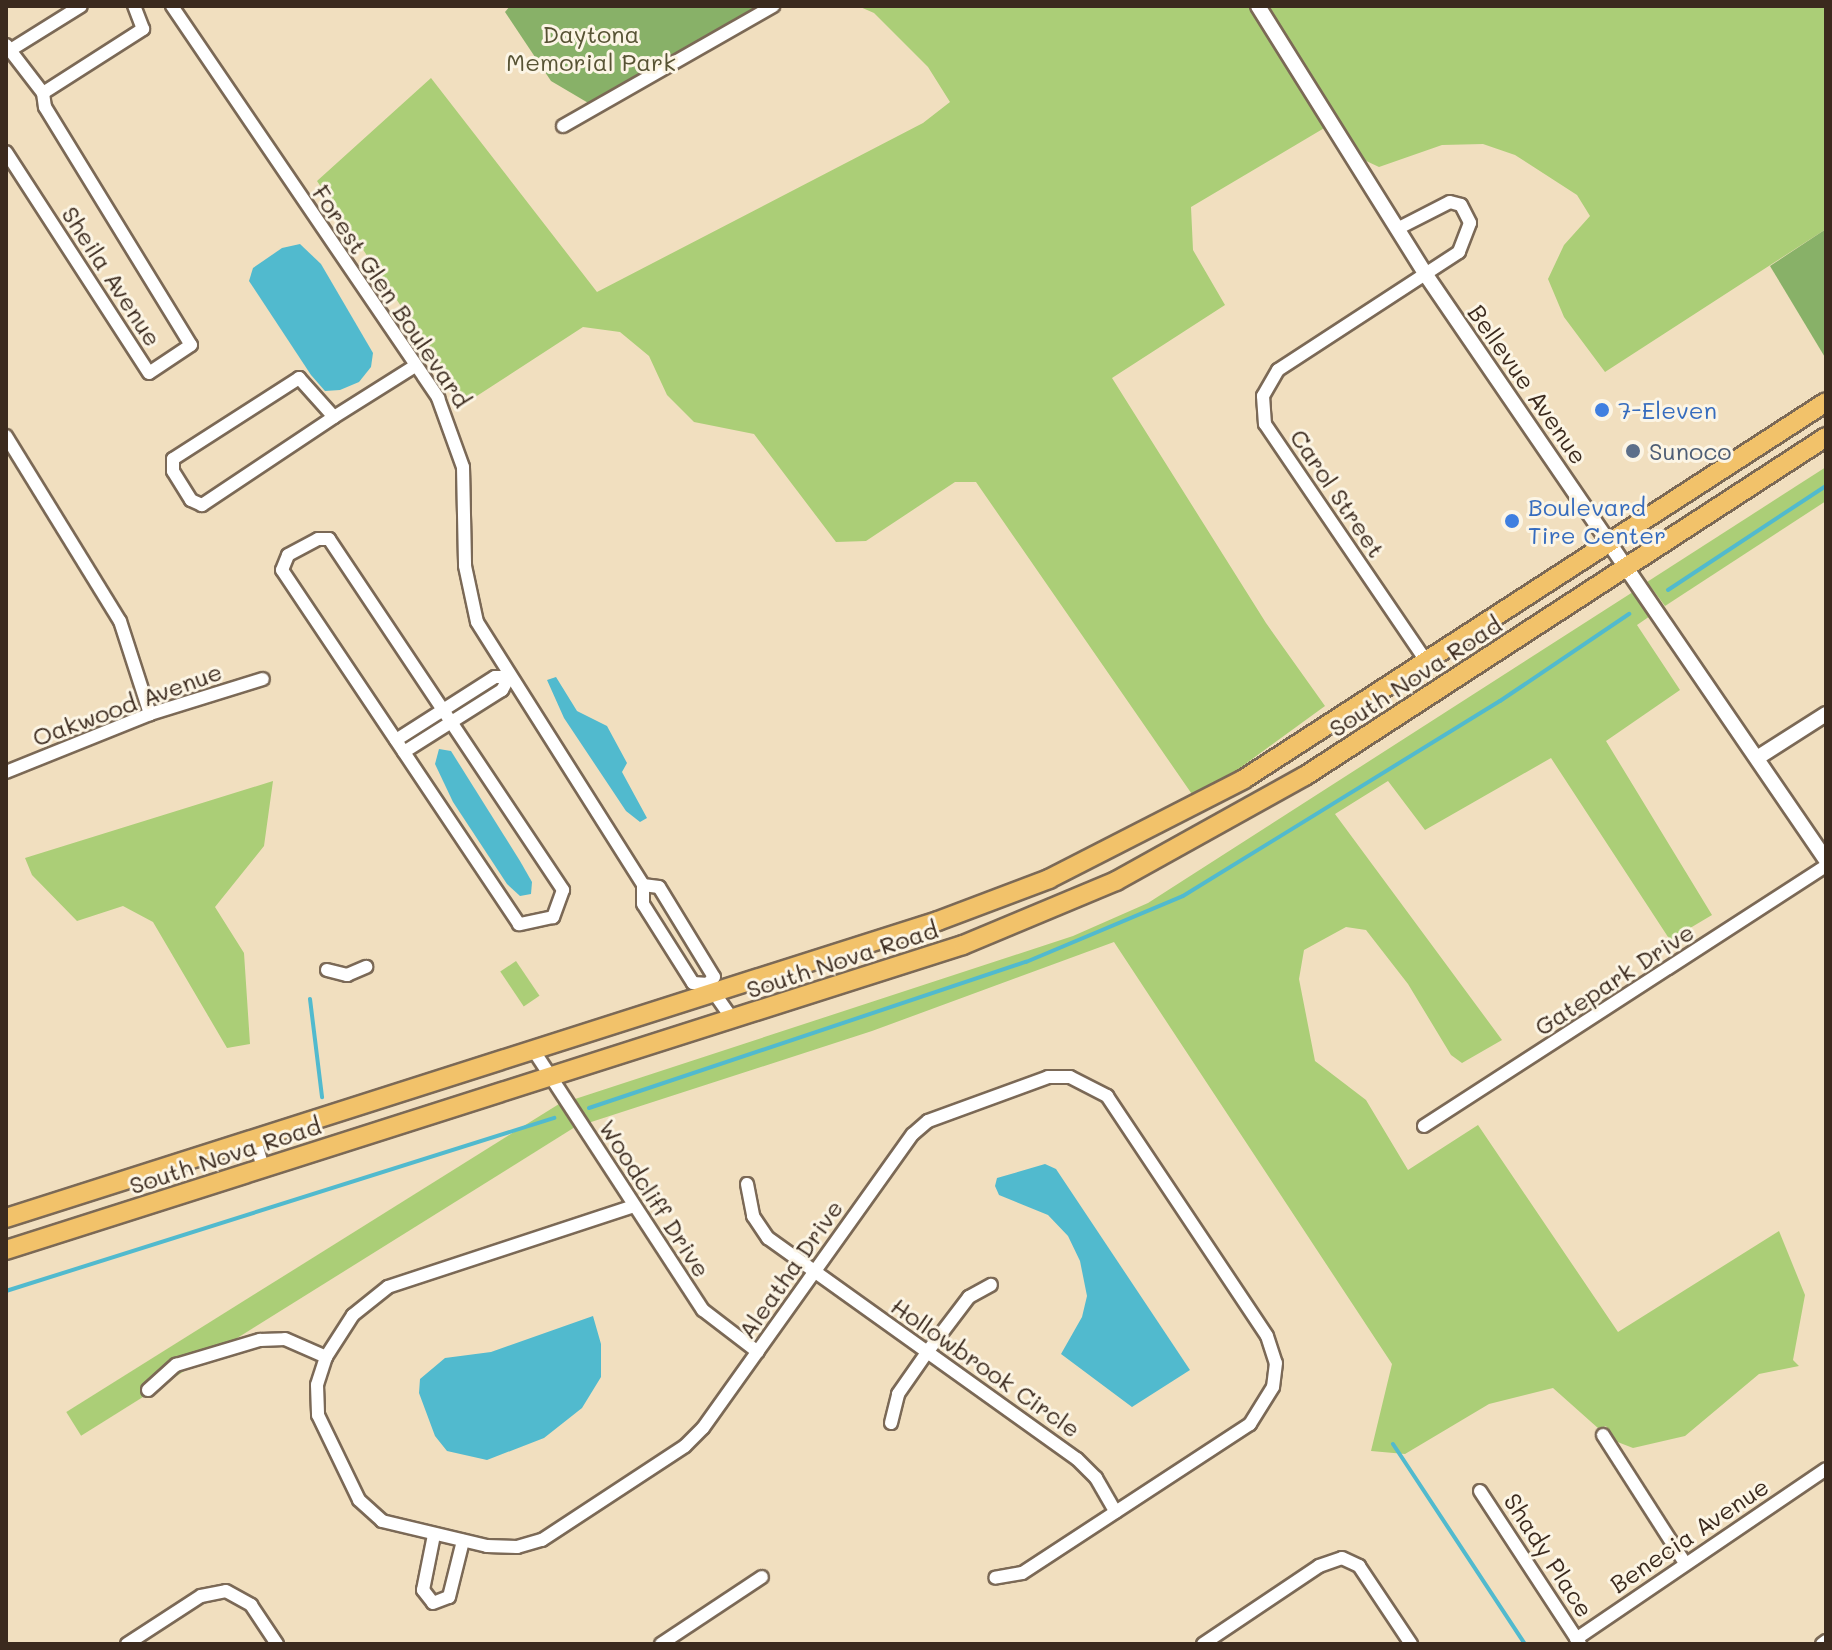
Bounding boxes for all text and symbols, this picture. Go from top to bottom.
park label: Daytona Memorial Park [506,20,676,76]
street label: Forest Glen Boulevard [307,179,477,413]
street label: Sheila Avenue [56,201,168,351]
street label: Bellevue Avenue [1462,299,1594,469]
place label: 7-Eleven [1618,396,1717,424]
marker: 7-Eleven [1593,401,1611,419]
street label: Carol Street [1285,423,1391,563]
place label: Sunoco [1649,437,1732,465]
marker: Sunoco [1624,442,1642,460]
place label: Boulevard Tire Center [1528,493,1666,549]
marker: Boulevard Tire Center [1503,512,1521,530]
street label: South Nova Road [1323,610,1507,742]
street label: Oakwood Avenue [28,656,226,752]
street label: South Nova Road [743,914,941,1004]
street label: Gatepark Drive [1529,917,1699,1041]
street label: South Nova Road [126,1110,324,1200]
street label: Woodcliff Drive [593,1114,717,1282]
street label: Aleatha Drive [732,1194,848,1344]
street label: Hollowbrook Circle [886,1291,1086,1443]
street label: Benecia Avenue [1604,1471,1774,1599]
street label: Shady Place [1498,1488,1600,1622]

